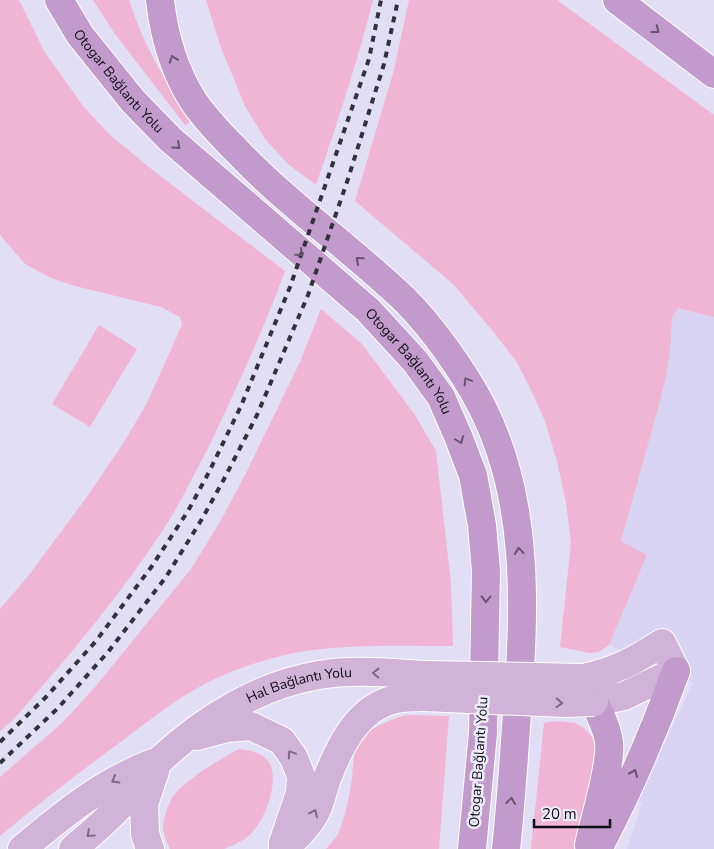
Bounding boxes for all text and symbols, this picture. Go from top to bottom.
one-way arrow [650,24,660,33]
street label: Otogar Bağlantı Yolu [69,26,168,137]
one-way arrow [169,55,179,63]
one-way arrow [172,140,181,149]
one-way arrow [294,247,303,255]
one-way arrow [356,257,365,266]
street label: Otogar Bağlantı Yolu [361,304,456,417]
one-way arrow [463,378,473,387]
one-way arrow [454,435,464,444]
one-way arrow [514,547,525,555]
one-way arrow [481,596,491,604]
street label: Hal Bağlantı Yolu [243,663,352,708]
one-way arrow [372,667,380,678]
street label: Otogar Bağlantı Yolu [464,696,493,828]
one-way arrow [556,698,563,708]
one-way arrow [288,750,297,760]
one-way arrow [627,769,638,778]
one-way arrow [111,774,120,784]
one-way arrow [505,796,516,804]
scale bar [534,796,610,828]
text: 20 m [542,804,577,824]
one-way arrow [308,809,318,818]
one-way arrow [86,828,95,837]

